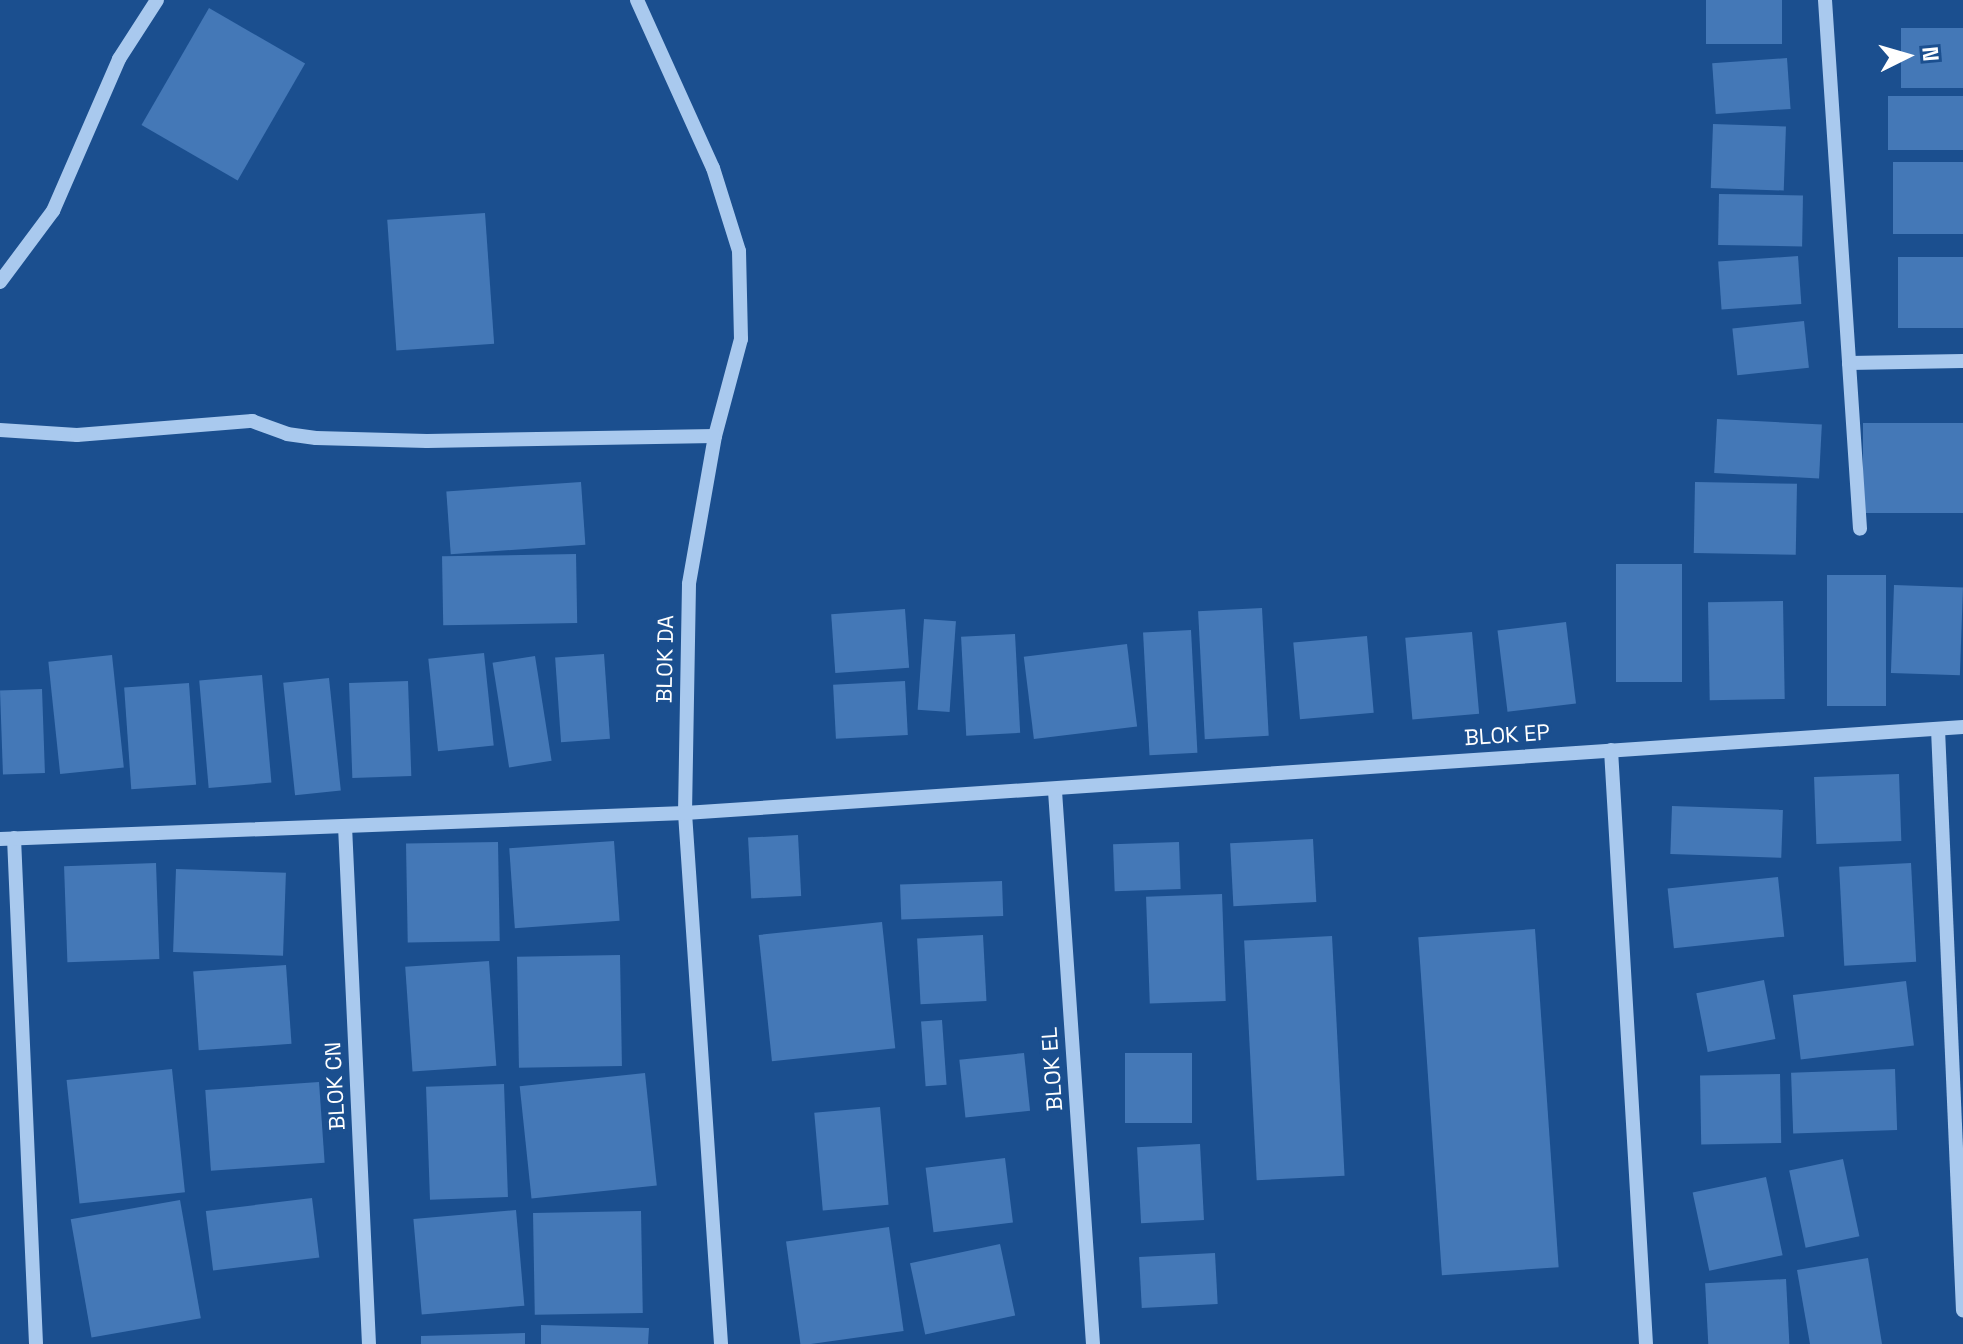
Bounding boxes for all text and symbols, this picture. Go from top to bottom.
north arrow [1867,16,1947,96]
text: N [1916,45,1945,62]
street label: BLOK DA [651,615,679,703]
street label: BLOK EP [1463,719,1551,751]
street label: BLOK EL [1036,1026,1068,1112]
street label: BLOK CN [319,1041,351,1131]

